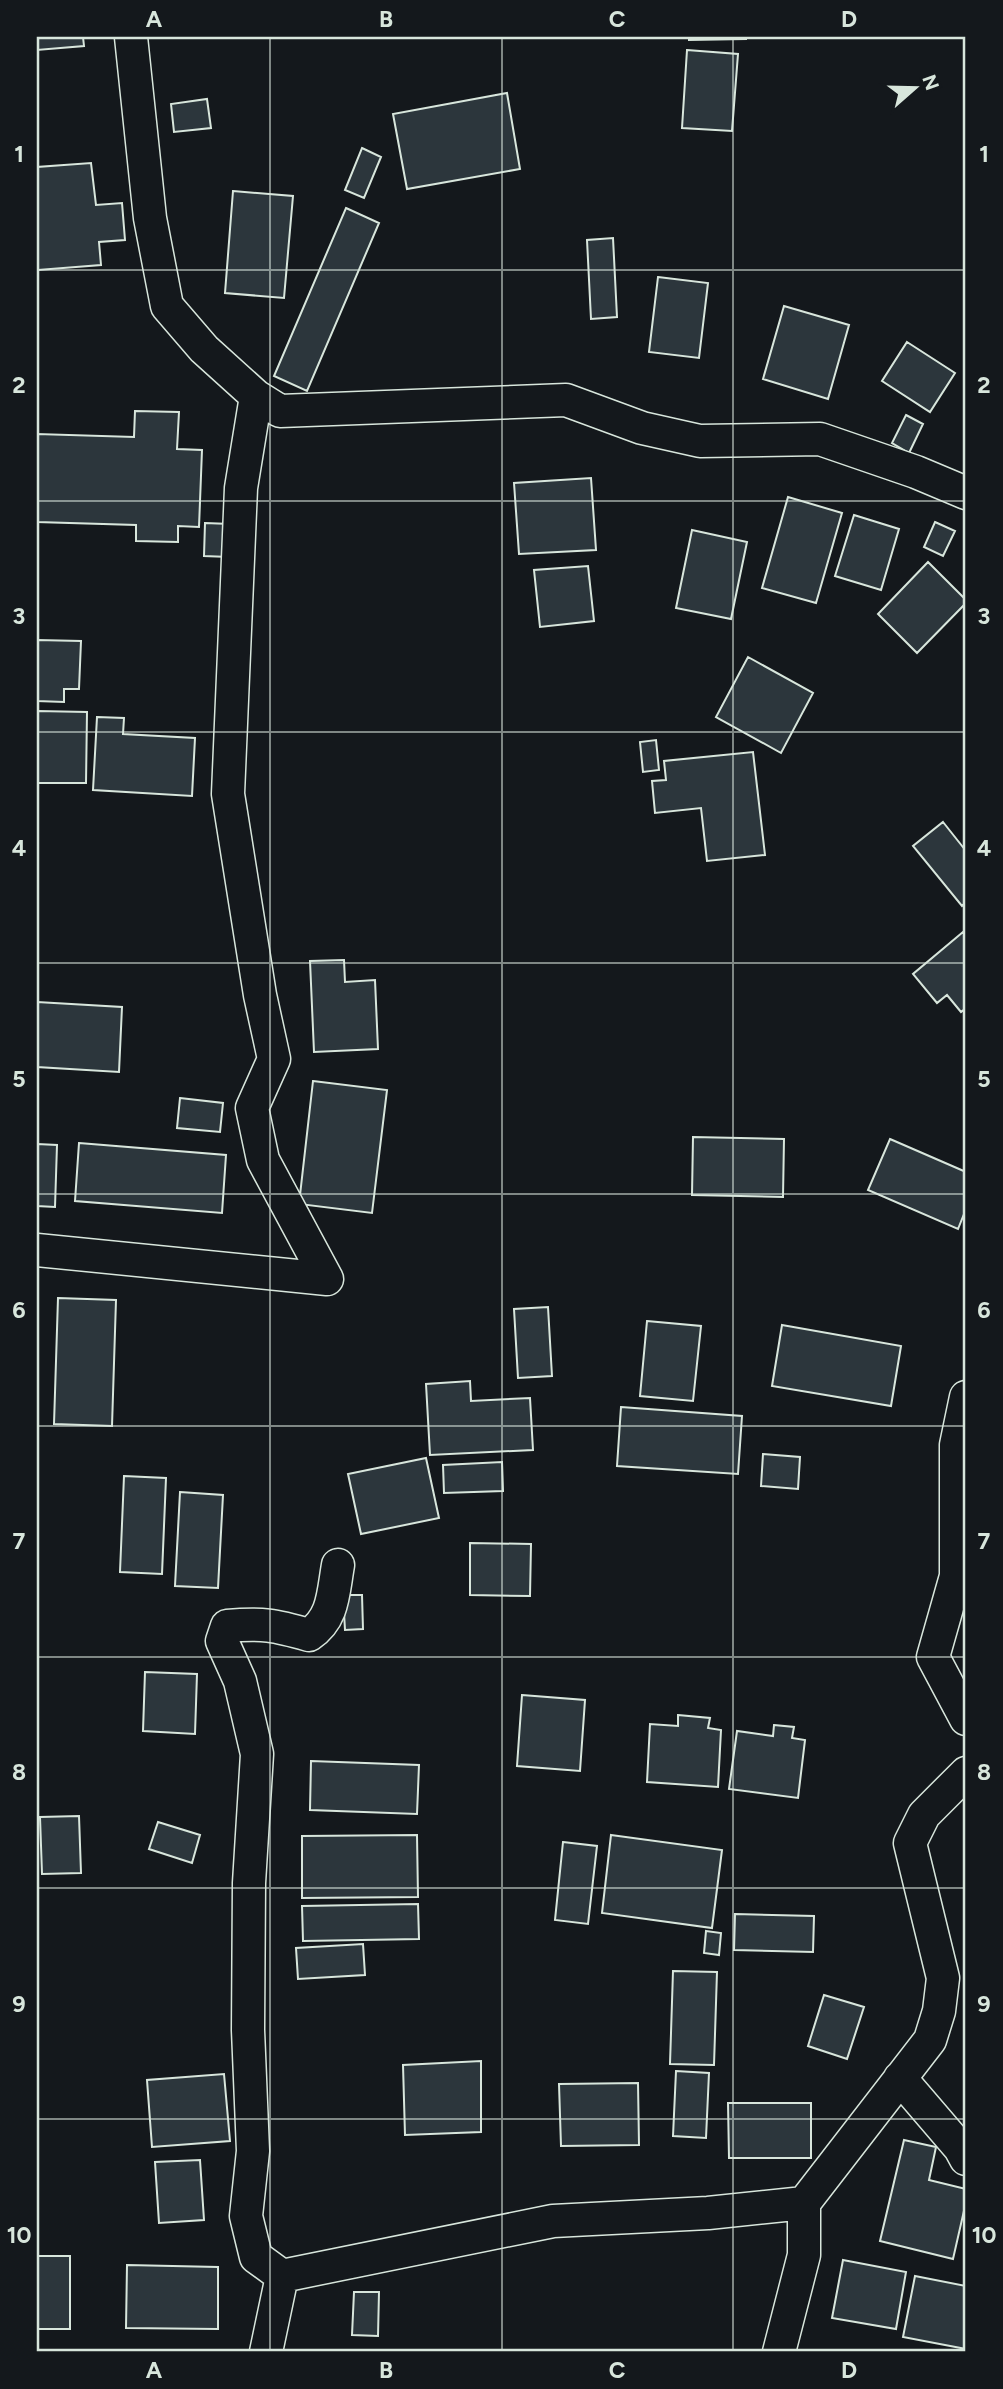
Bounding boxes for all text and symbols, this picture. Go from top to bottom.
text: A [146,5,163,33]
text: B [379,5,393,33]
text: C [609,5,626,33]
text: D [841,5,857,33]
north arrow [880,52,950,122]
text: N [917,72,944,93]
text: 1 [14,140,24,168]
text: 1 [979,140,989,168]
text: 2 [12,371,26,399]
text: 2 [977,371,991,399]
text: 3 [13,602,25,630]
text: 3 [978,602,990,630]
text: 4 [12,834,26,862]
text: 4 [977,834,991,862]
text: 5 [12,1065,26,1093]
text: 5 [977,1065,991,1093]
text: 6 [12,1296,26,1324]
text: 6 [977,1296,991,1324]
text: 7 [13,1527,26,1555]
text: 7 [978,1527,991,1555]
text: 8 [12,1758,26,1786]
text: 8 [977,1758,991,1786]
text: 9 [12,1990,26,2018]
text: 9 [977,1990,991,2018]
text: 10 [7,2221,31,2249]
text: 10 [972,2221,996,2249]
text: A [146,2356,163,2384]
text: B [379,2356,393,2384]
text: C [609,2356,626,2384]
text: D [841,2356,857,2384]

